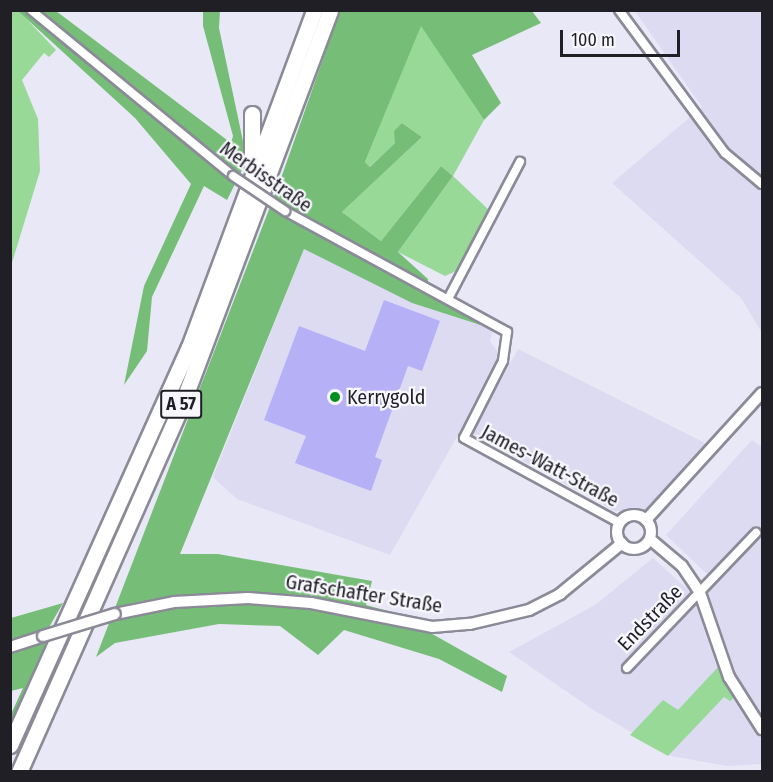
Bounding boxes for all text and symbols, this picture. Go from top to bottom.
scale bar [563,18,683,56]
text: 100 m [571,29,615,51]
street label: Merbisstraße [215,137,317,217]
place label: Kerrygold [347,385,426,409]
road number: A 57 [160,389,202,419]
marker: Kerrygold [328,390,342,404]
street label: James-Watt-Straße [477,420,623,512]
street label: Grafschafter Straße [284,570,444,618]
street label: Endstraße [613,580,687,656]

